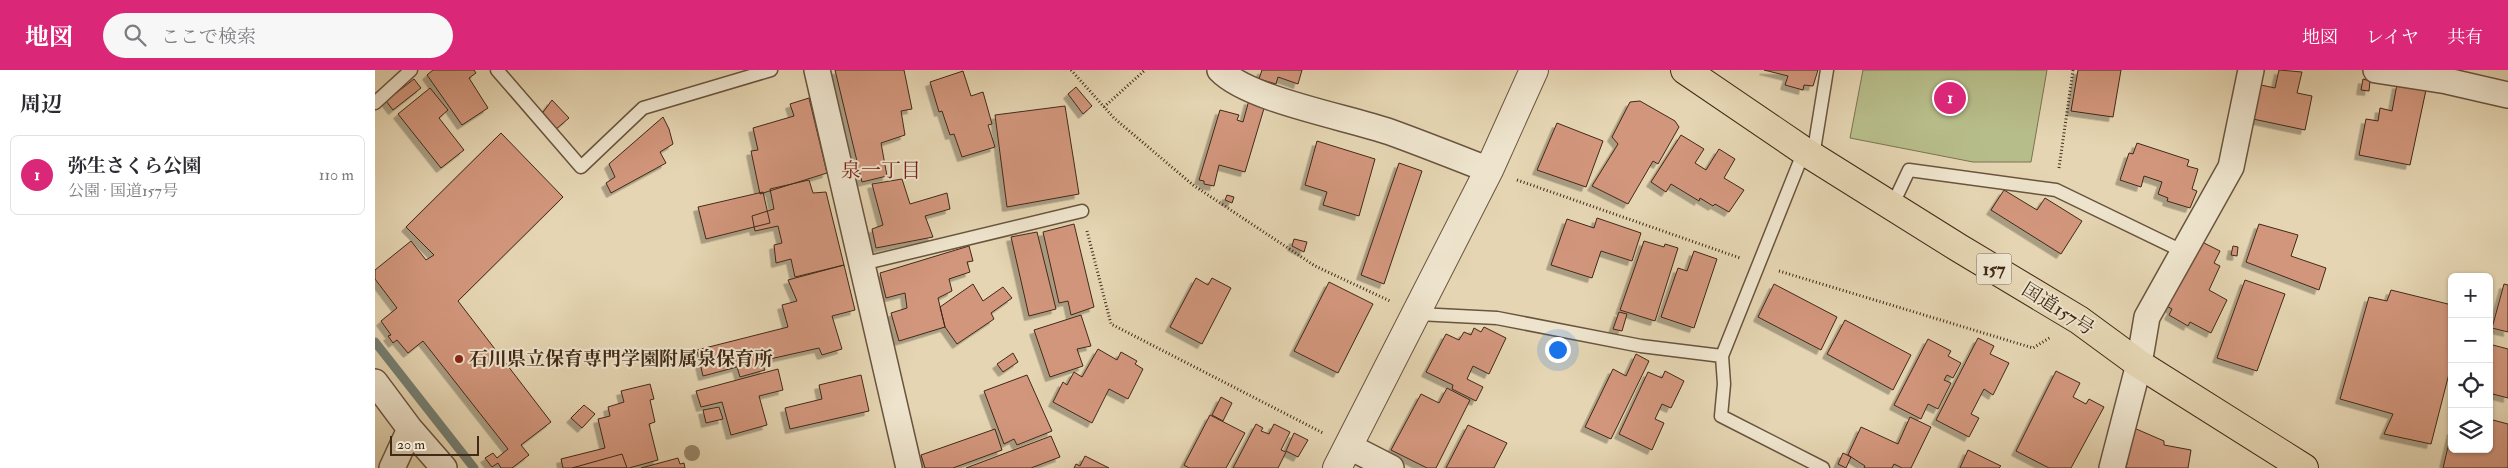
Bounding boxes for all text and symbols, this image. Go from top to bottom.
search box [103,13,453,58]
icon: search [121,21,149,49]
text: 地図 [25,22,73,53]
text: ここで検索 [161,25,256,49]
text: 地図 [2302,26,2338,49]
text: レイヤ [2366,26,2419,49]
text: 共有 [2447,26,2483,49]
pin: 1 [1934,79,1966,117]
text: 周辺 [20,91,62,118]
text: 弥生さくら公園 [68,154,201,178]
district label: 泉一丁目 [841,158,921,183]
text: 1 [34,165,40,185]
text: 110 m [319,165,354,185]
text: 公園 · 国道157号 [68,181,178,201]
road number: 157 [1977,253,2011,284]
map controls [2448,273,2493,453]
button: + [2448,273,2493,318]
street label: 国道157号 [2017,277,2099,341]
button: − [2448,318,2493,363]
your location [1545,337,1571,363]
place label: 石川県立保育専門学園附属泉保育所 [469,347,773,371]
marker: 石川県立保育専門学園附属泉保育所 [453,353,465,365]
button: locate [2448,363,2493,408]
button: layers [2448,408,2493,453]
scale bar [390,433,479,456]
text: 20 m [397,436,425,453]

